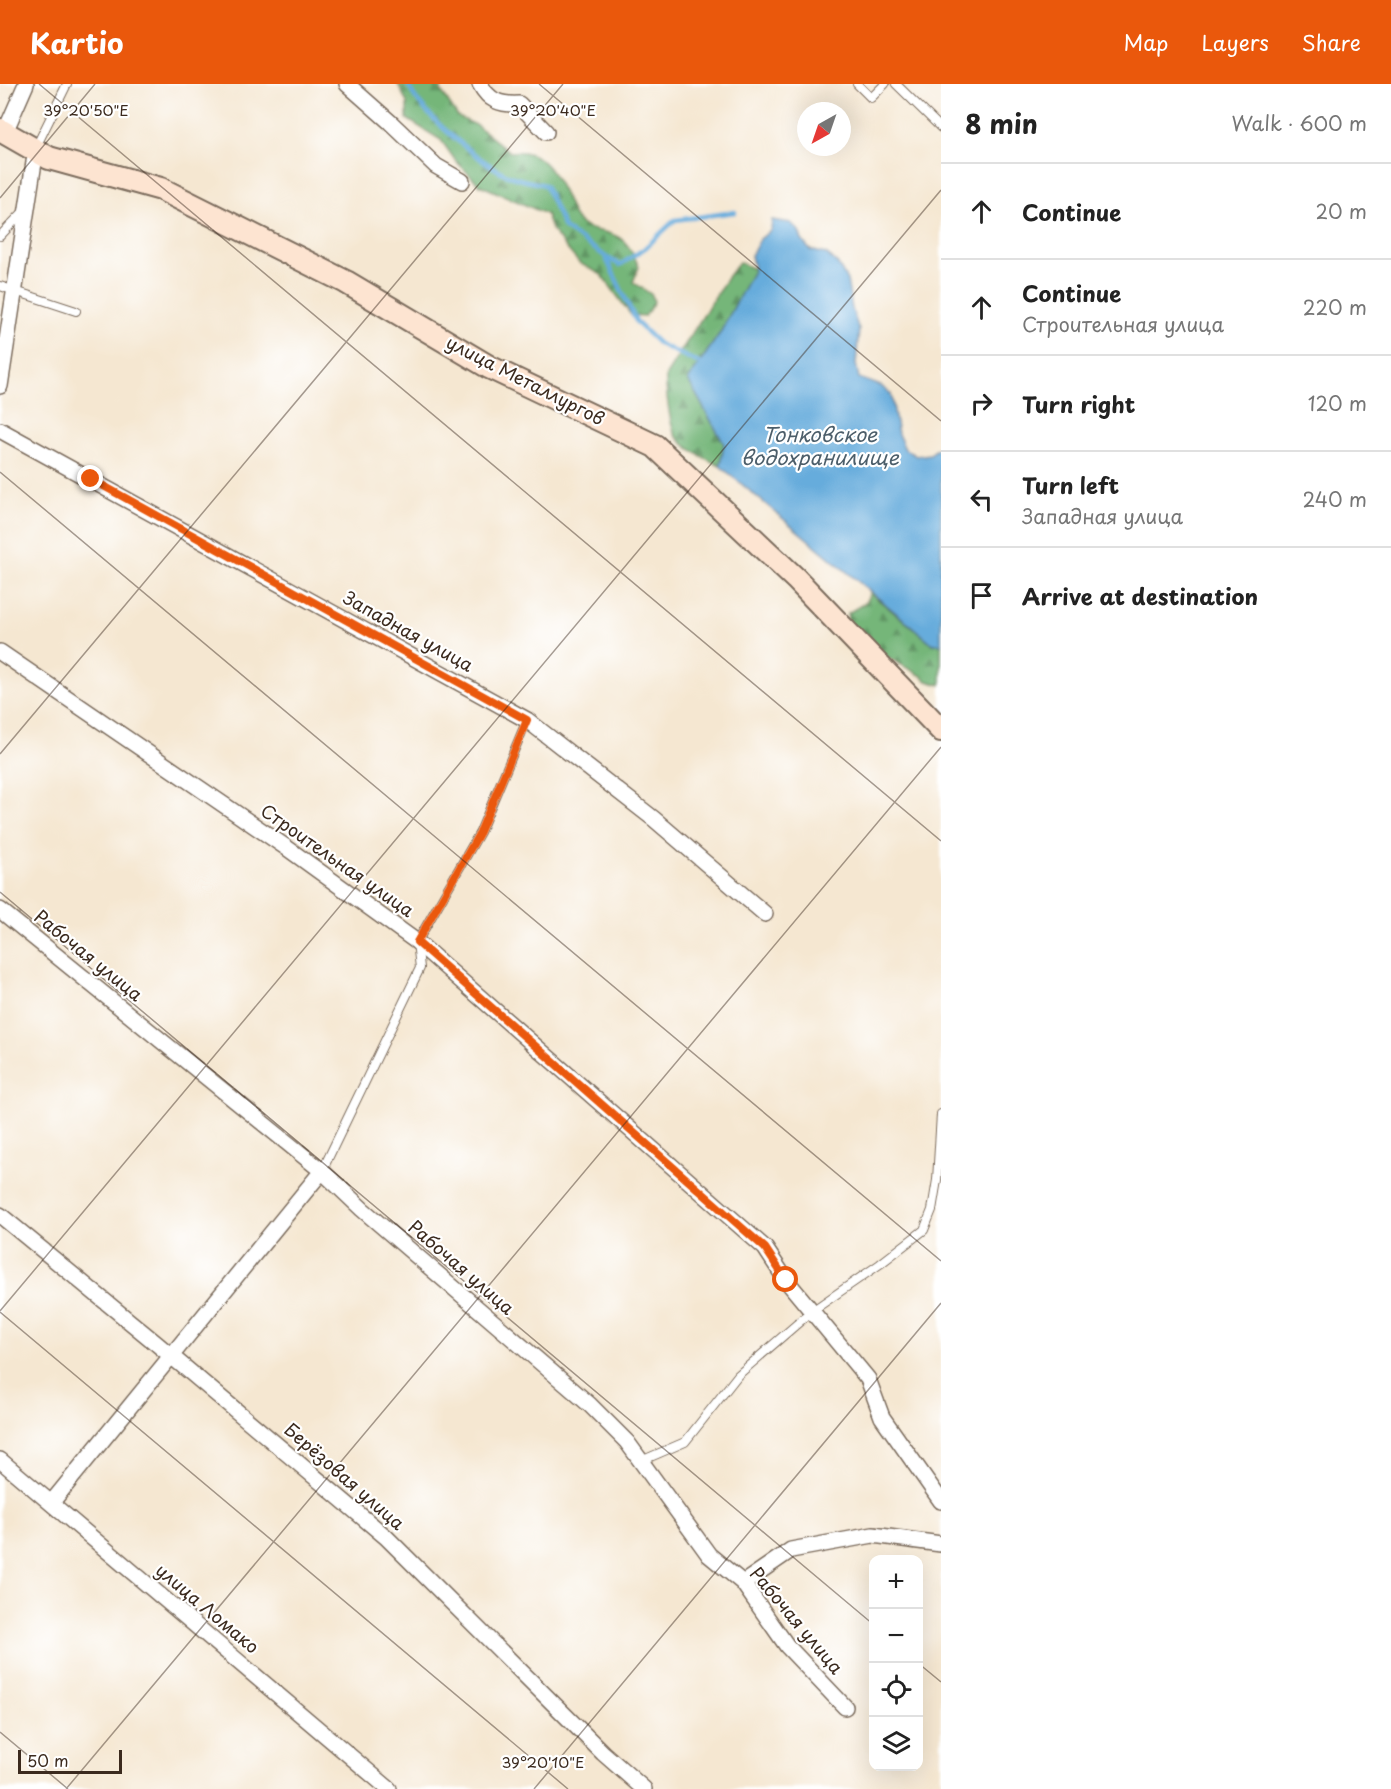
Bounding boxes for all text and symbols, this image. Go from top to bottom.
text: Kartio [30,21,124,64]
text: Map [1124,26,1168,58]
text: Layers [1201,26,1269,58]
text: Share [1302,26,1361,58]
text: 39°20'50"E [43,98,129,121]
text: 39°20'40"E [510,98,596,121]
north arrow [797,102,851,156]
text: 8 min [965,104,1038,143]
text: Walk · 600 m [1231,108,1367,138]
icon: ahead [965,195,998,228]
text: Continue [1022,195,1121,228]
text: 20 m [1315,196,1367,226]
text: Continue [1022,276,1121,309]
icon: ahead [965,291,998,324]
text: 220 m [1303,292,1367,322]
text: Строительная улица [1022,309,1224,339]
street label: улица Металлургов [442,328,609,431]
icon: right [965,387,998,420]
text: Turn right [1022,387,1135,420]
text: 120 m [1308,388,1367,418]
water label: Тонковское водохранилище [741,419,900,472]
route end [77,465,103,491]
text: Turn left [1022,468,1119,501]
icon: left [965,483,998,516]
text: 240 m [1302,484,1367,514]
text: Западная улица [1022,501,1183,531]
icon: arrive [965,579,998,612]
text: Arrive at destination [1022,579,1258,612]
street label: Западная улица [339,584,479,678]
street label: Строительная улица [256,797,421,923]
street label: Рабочая улица [29,903,149,1007]
street label: Рабочая улица [403,1213,521,1321]
route start [772,1266,798,1292]
street label: Берёзовая улица [279,1416,411,1536]
map controls [869,1555,923,1771]
button: + [869,1555,923,1609]
street label: улица Ломако [150,1556,266,1659]
street label: Рабочая улица [744,1561,851,1680]
button: − [869,1609,923,1663]
button: locate [869,1663,923,1717]
button: layers [869,1717,923,1771]
scale bar [18,1747,122,1774]
text: 50 m [27,1748,68,1772]
text: 39°20'10"E [502,1750,585,1773]

